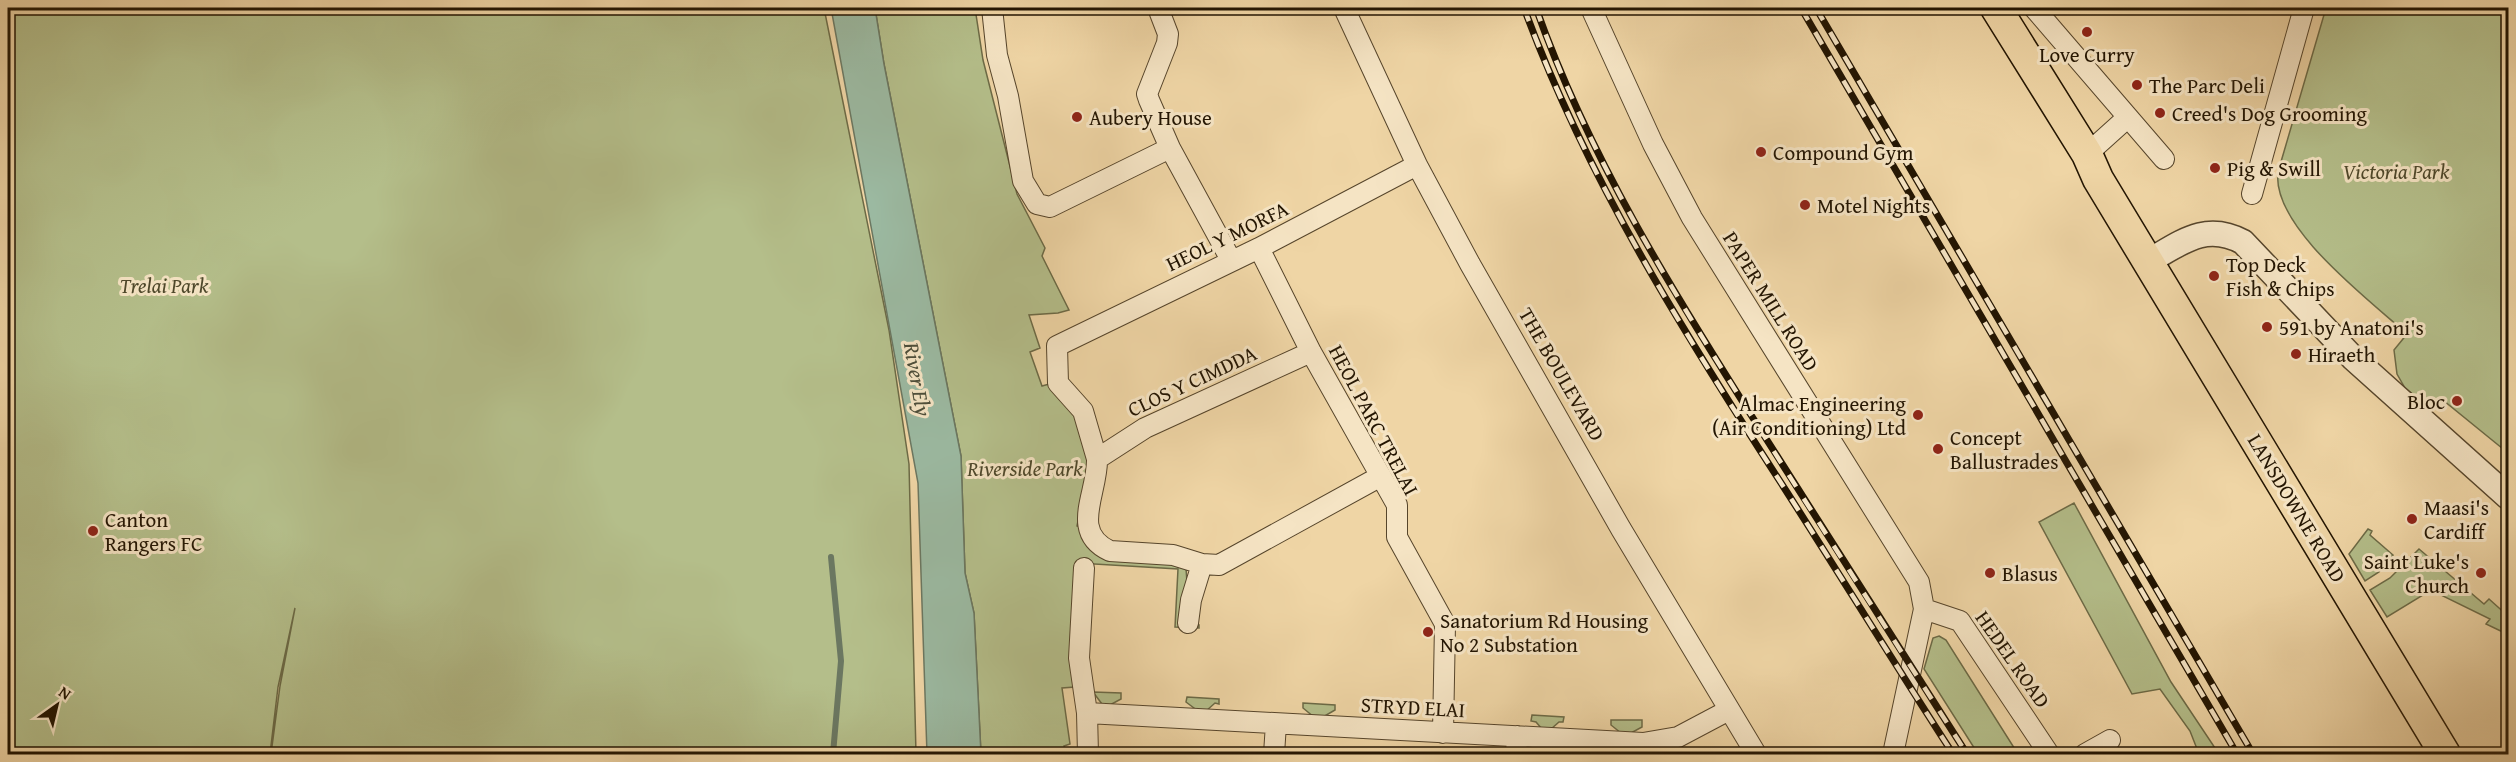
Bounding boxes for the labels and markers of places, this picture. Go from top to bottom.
marker: Love Curry [2080,25,2094,39]
place label: Love Curry [2039,39,2135,70]
place label: The Parc Deli [2149,70,2265,101]
marker: The Parc Deli [2130,78,2144,92]
place label: Creed's Dog Grooming [2172,98,2368,129]
place label: Aubery House [1089,102,1212,133]
marker: Creed's Dog Grooming [2153,106,2167,120]
marker: Aubery House [1070,110,1084,124]
place label: Compound Gym [1773,137,1913,168]
marker: Compound Gym [1754,145,1768,159]
place label: Pig & Swill [2227,153,2321,184]
marker: Pig & Swill [2208,161,2222,175]
place label: Motel Nights [1817,190,1930,221]
marker: Motel Nights [1798,198,1812,212]
place label: Top Deck Fish & Chips [2226,249,2334,304]
marker: Top Deck Fish & Chips [2207,269,2221,283]
place label: 591 by Anatoni's [2279,312,2424,343]
marker: 591 by Anatoni's [2260,320,2274,334]
place label: Hiraeth [2308,339,2375,370]
marker: Hiraeth [2289,347,2303,361]
place label: Bloc [2407,386,2445,417]
place label: Almac Engineering (Air Conditioning) Ltd [1712,388,1907,443]
marker: Bloc [2450,394,2464,408]
marker: Almac Engineering (Air Conditioning) Ltd [1911,408,1925,422]
place label: Concept Ballustrades [1950,422,2059,477]
marker: Concept Ballustrades [1931,442,1945,456]
place label: Maasi's Cardiff [2424,492,2489,547]
place label: Canton Rangers FC [105,504,202,559]
marker: Maasi's Cardiff [2405,512,2419,526]
marker: Canton Rangers FC [86,524,100,538]
place label: Saint Luke's Church [2364,546,2469,601]
place label: Blasus [2002,558,2058,589]
marker: Blasus [1983,566,1997,580]
marker: Saint Luke's Church [2474,566,2488,580]
place label: Sanatorium Rd Housing No 2 Substation [1440,605,1649,660]
marker: Sanatorium Rd Housing No 2 Substation [1421,625,1435,639]

